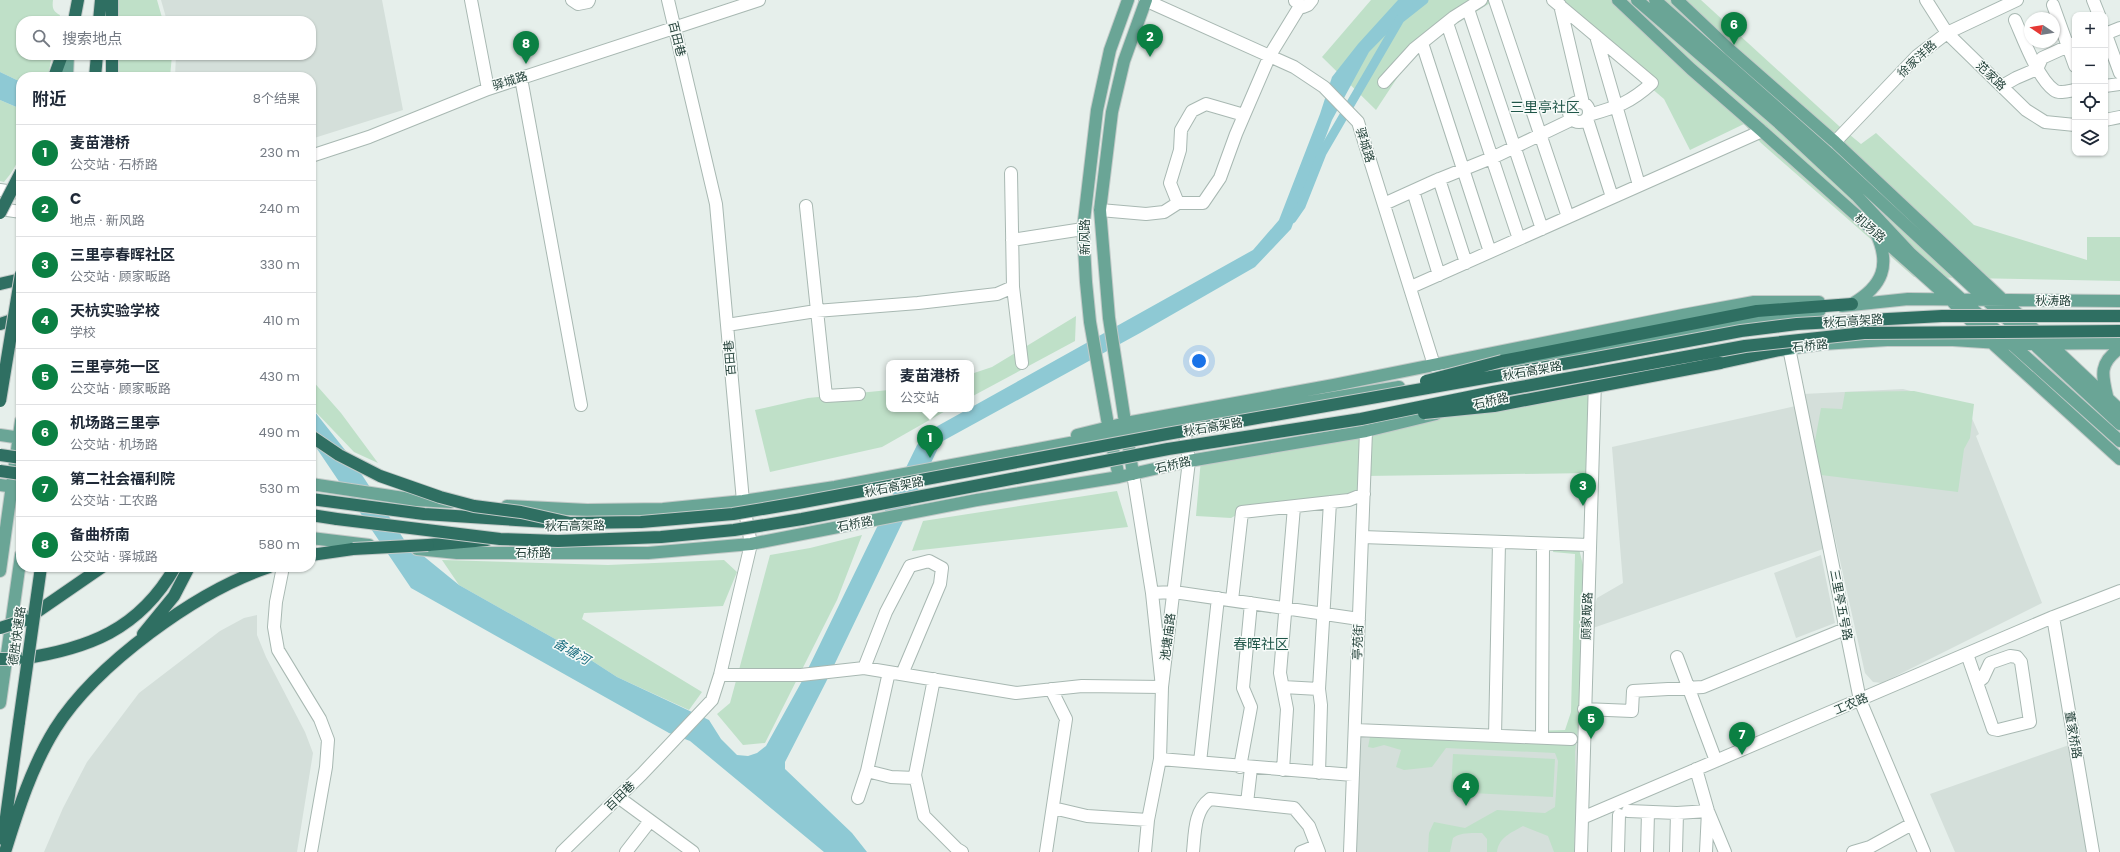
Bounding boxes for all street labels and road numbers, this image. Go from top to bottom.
street label: 百田巷 [665,19,690,58]
street label: 徐家洋路 [1893,36,1940,81]
street label: 范家路 [1972,57,2010,94]
street label: 驿城路 [490,67,530,94]
street label: 驿城路 [1352,125,1379,165]
street label: 机场路 [1851,209,1889,246]
street label: 新风路 [1076,219,1093,255]
street label: 秋涛路 [2035,292,2071,309]
street label: 秋石高架路 [1822,310,1883,331]
street label: 石桥路 [1791,335,1829,356]
street label: 百田巷 [719,339,740,377]
street label: 秋石高架路 [1501,357,1563,384]
street label: 石桥路 [1471,388,1510,413]
street label: 秋石高架路 [1182,413,1244,440]
street label: 石桥路 [1153,452,1192,477]
street label: 秋石高架路 [863,472,925,501]
street label: 石桥路 [836,512,874,535]
street label: 秋石高架路 [545,516,605,535]
street label: 石桥路 [515,544,551,561]
street label: 三里亭五号路 [1826,568,1857,642]
street label: 顾家畈路 [1577,592,1596,640]
street label: 德胜快速路 [4,605,29,667]
street label: 池塘庙路 [1156,612,1179,662]
street label: 亭苑街 [1348,624,1367,660]
street label: 工农路 [1831,689,1871,718]
street label: 董家桥路 [2061,710,2086,760]
street label: 百田巷 [601,777,639,814]

